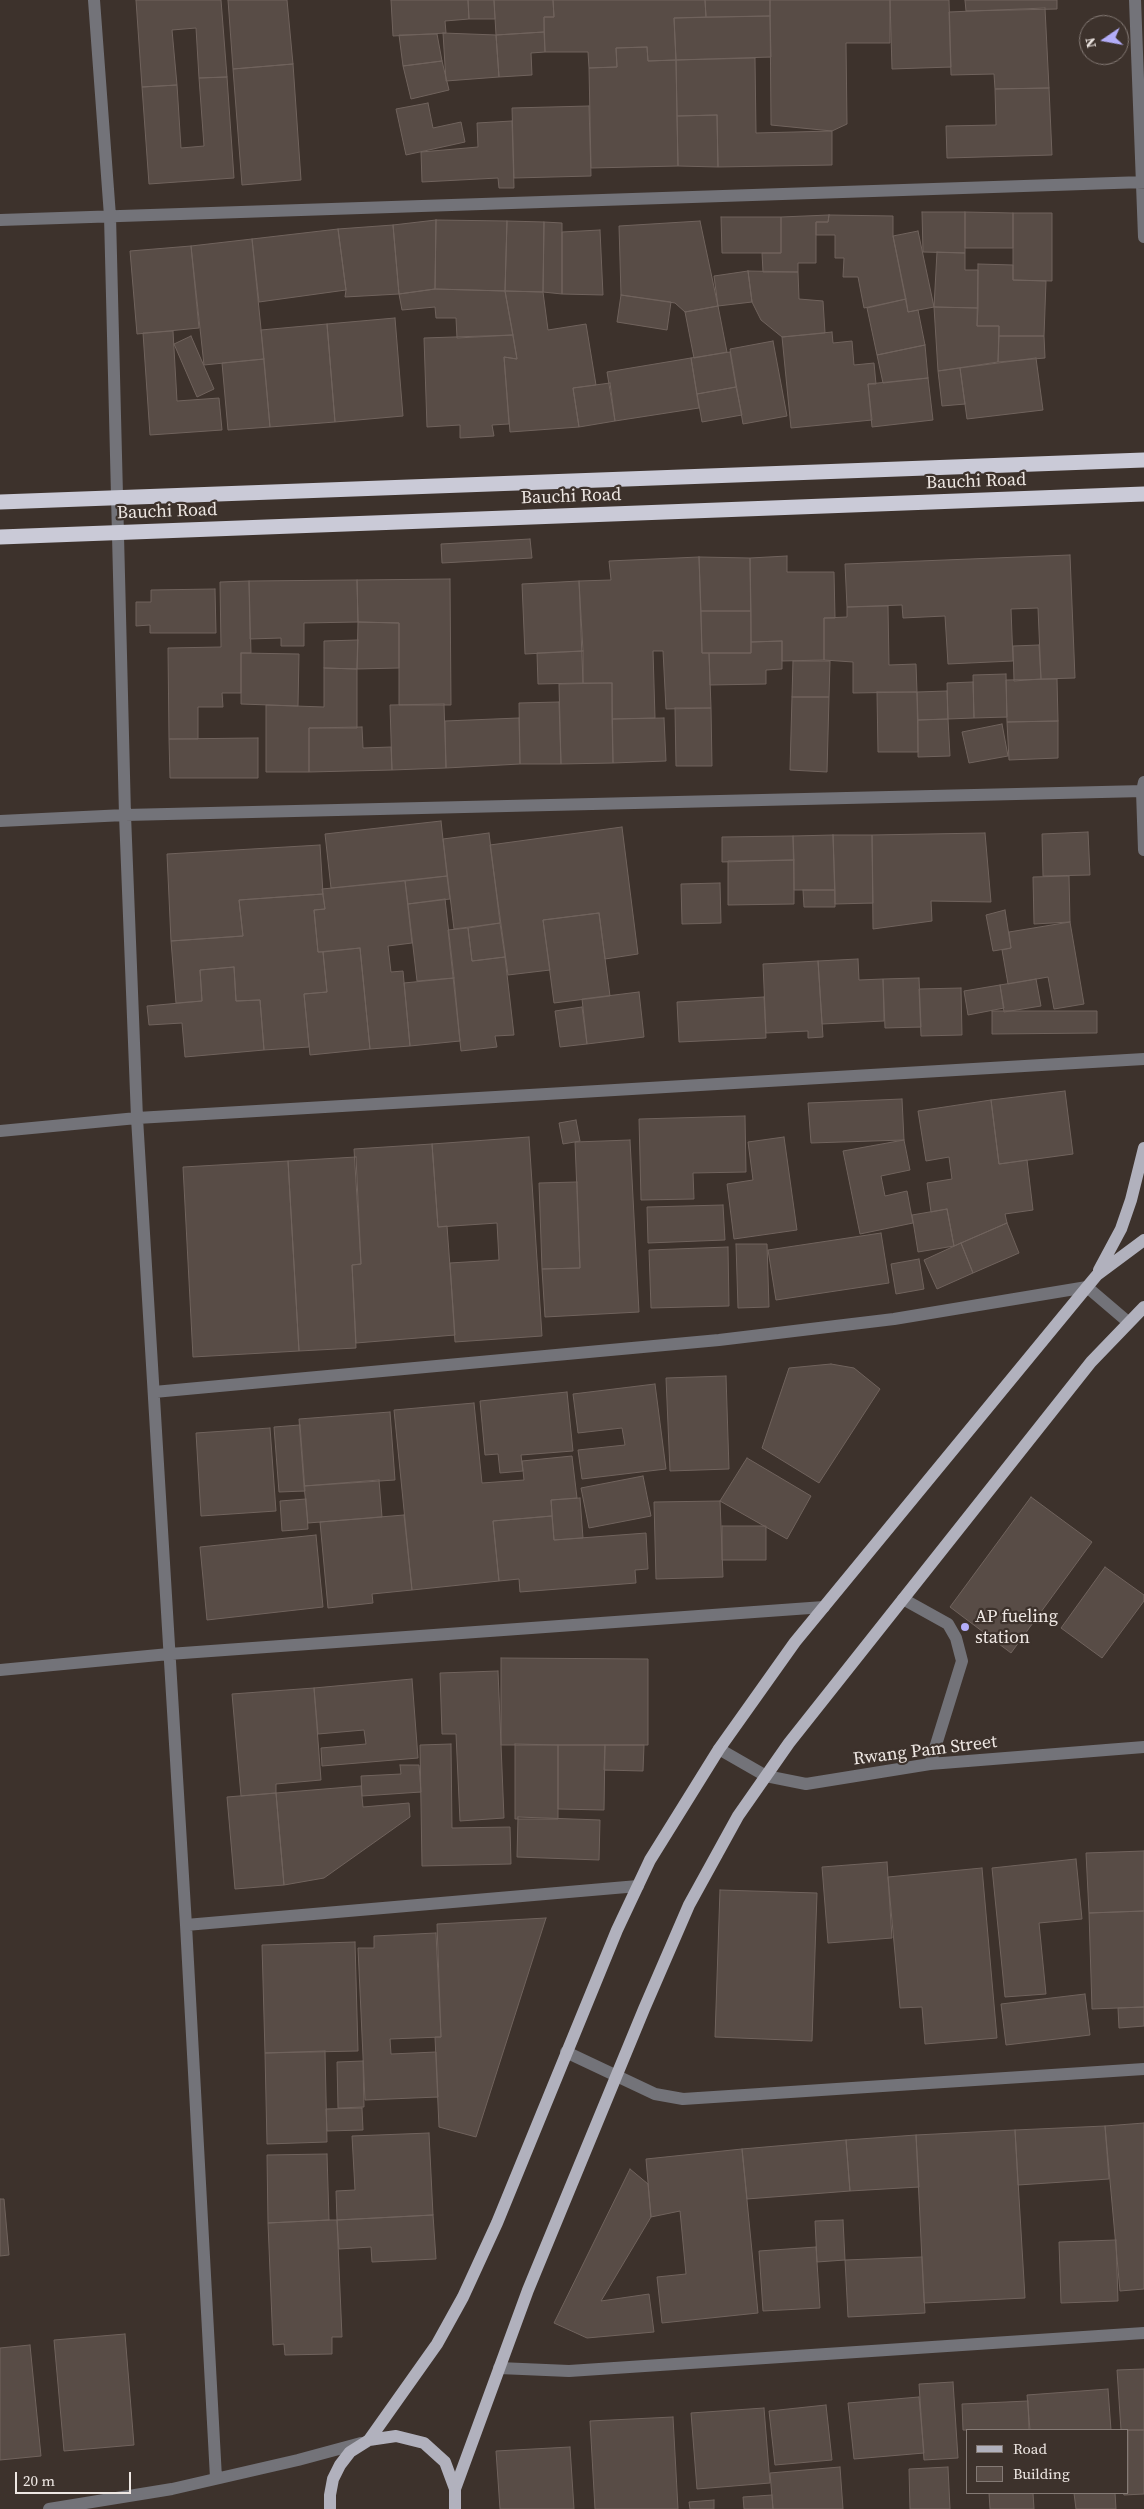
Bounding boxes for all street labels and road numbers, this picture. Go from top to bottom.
street label: Bauchi Road [925,469,1027,495]
street label: Bauchi Road [520,484,622,510]
street label: Bauchi Road [116,499,218,525]
street label: Rwang Pam Street [852,1731,998,1771]

